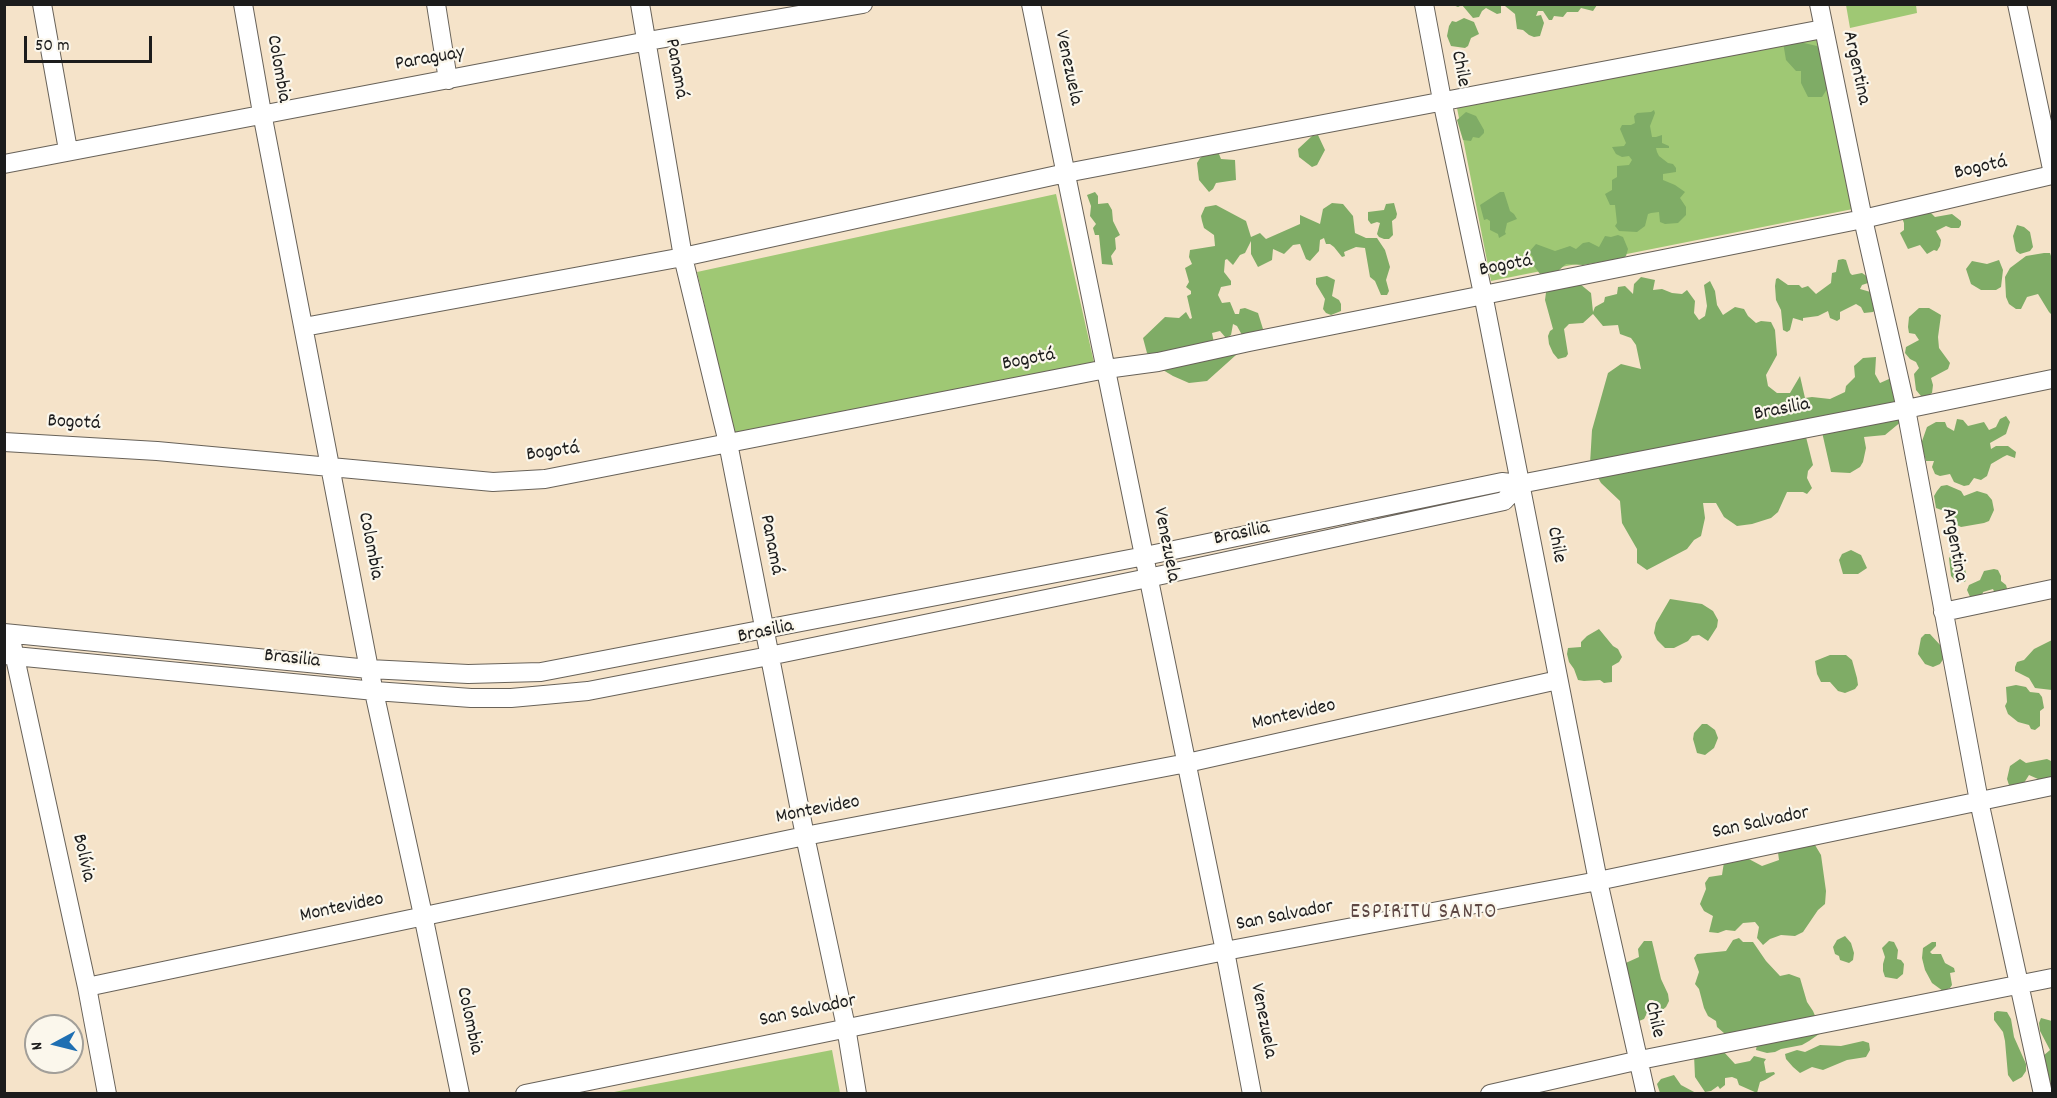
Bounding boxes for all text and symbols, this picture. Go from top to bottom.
scale bar [27,24,154,62]
street label: Venezuela [1047,29,1087,107]
street label: Argentina [1835,29,1875,107]
street label: Colombia [259,33,295,105]
text: 50 m [35,34,70,59]
street label: Panamá [658,37,692,101]
street label: Paraguay [393,42,467,78]
street label: Chile [1444,49,1474,89]
street label: Bogotá [1952,151,2010,187]
street label: Bogotá [1478,250,1534,284]
street label: Bogotá [1001,344,1057,378]
street label: Brasilia [1752,394,1812,428]
street label: Bogotá [47,411,101,437]
street label: Bogotá [525,437,581,469]
street label: Venezuela [1146,506,1184,584]
street label: Argentina [1935,506,1971,584]
street label: Colombia [351,510,387,582]
street label: Panamá [752,513,788,577]
street label: Brasilia [1212,517,1272,553]
street label: Chile [1540,525,1570,565]
street label: Brasilia [736,615,796,651]
street label: Brasilia [263,645,321,675]
street label: Montevideo [1250,695,1338,737]
street label: Montevideo [774,791,862,831]
street label: San Salvador [1710,802,1812,846]
street label: Bolívia [65,832,99,884]
street label: Montevideo [298,888,386,930]
street label: San Salvador [1234,896,1336,938]
district label: ESPIRITU SANTO [1350,901,1498,927]
street label: Venezuela [1243,982,1281,1060]
street label: Colombia [449,985,487,1057]
street label: San Salvador [757,990,859,1034]
street label: Chile [1637,1000,1669,1040]
north arrow [24,1014,84,1074]
text: N [26,1041,50,1051]

